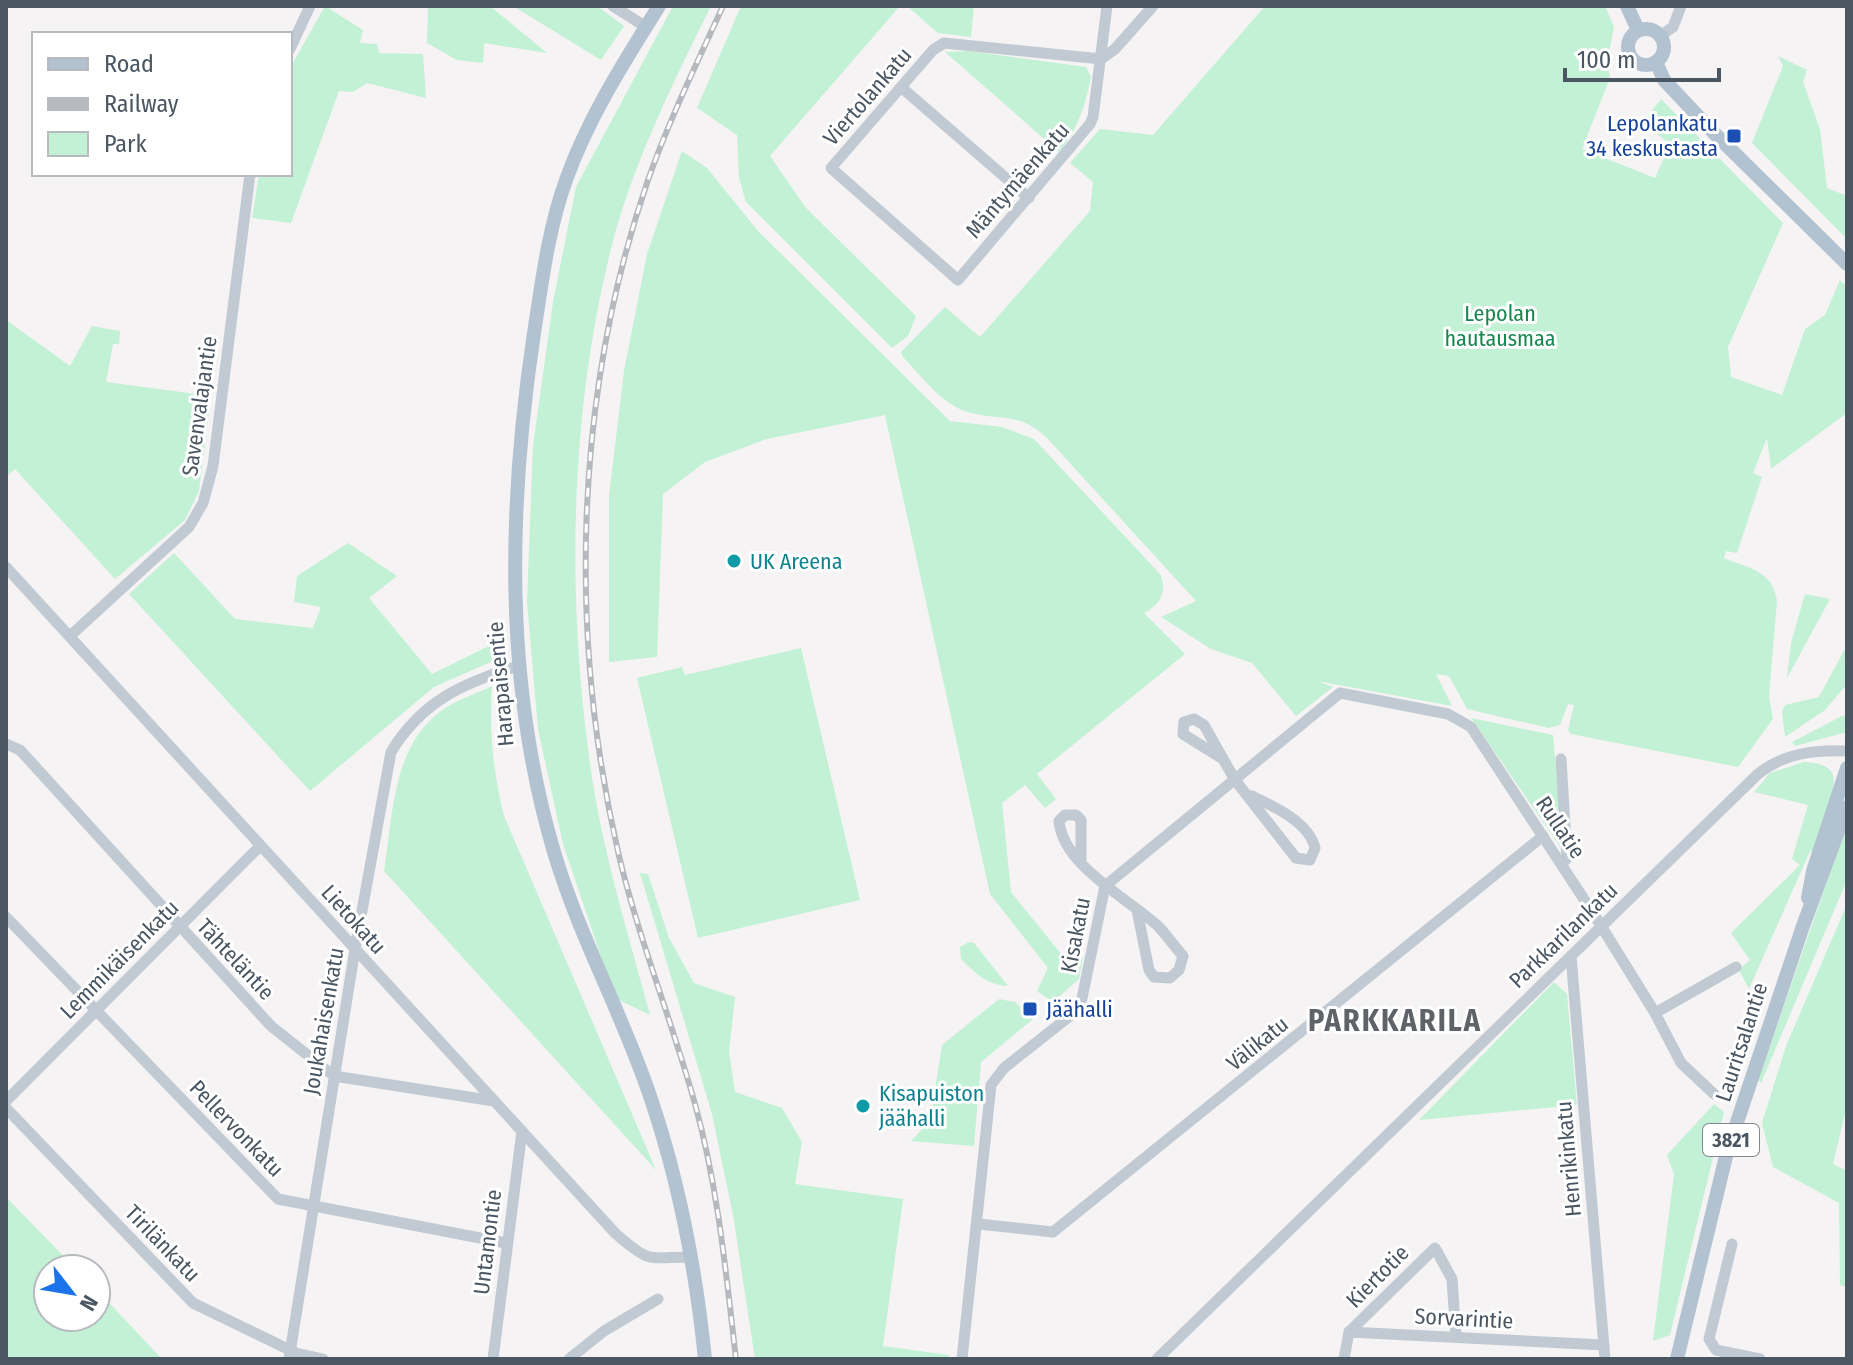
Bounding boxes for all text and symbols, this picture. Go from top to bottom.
legend [32,32,292,176]
scale bar [1565,32,1719,82]
street label: Viertolankatu [817,42,917,151]
text: 100 m [1577,46,1635,74]
text: Road [104,50,154,78]
text: Railway [104,90,179,118]
place label: Lepolankatu 34 keskustasta [1586,110,1718,162]
street label: Mäntymäenkatu [960,117,1075,244]
marker: Lepolankatu 34 keskustasta [1725,127,1743,145]
text: Park [104,130,147,158]
park label: Lepolan hautausmaa [1445,300,1555,352]
street label: Savenvalajantie [176,334,223,478]
place label: UK Areena [750,548,843,575]
marker: UK Areena [725,552,743,570]
street label: Harapaisentie [482,620,519,747]
street label: Rullatie [1530,791,1591,864]
street label: Parkkarilankatu [1503,877,1623,994]
street label: Lietokatu [315,879,392,960]
street label: Lemmikäisenkatu [54,894,184,1024]
street label: Kisakatu [1055,895,1096,975]
street label: Tähteläntie [191,913,280,1005]
street label: Joukahaisenkatu [297,945,350,1097]
street label: Lauritsalantie [1710,979,1773,1105]
place label: Jäähalli [1046,996,1113,1023]
marker: Jäähalli [1021,1000,1039,1018]
district label: PARKKARILA [1308,1003,1482,1039]
street label: Välikatu [1221,1010,1294,1076]
street label: Pellervonkatu [184,1074,289,1182]
place label: Kisapuiston jäähalli [878,1080,984,1132]
marker: Kisapuiston jäähalli [854,1097,872,1115]
street label: Henrikinkatu [1550,1100,1587,1218]
road number: 3821 [1703,1124,1759,1156]
street label: Untamontie [468,1188,507,1296]
street label: Tirilänkatu [119,1199,206,1287]
street label: Kiertotie [1340,1239,1414,1313]
north arrow [32,1253,112,1333]
text: N [74,1290,104,1316]
street label: Sorvarintie [1414,1302,1514,1335]

